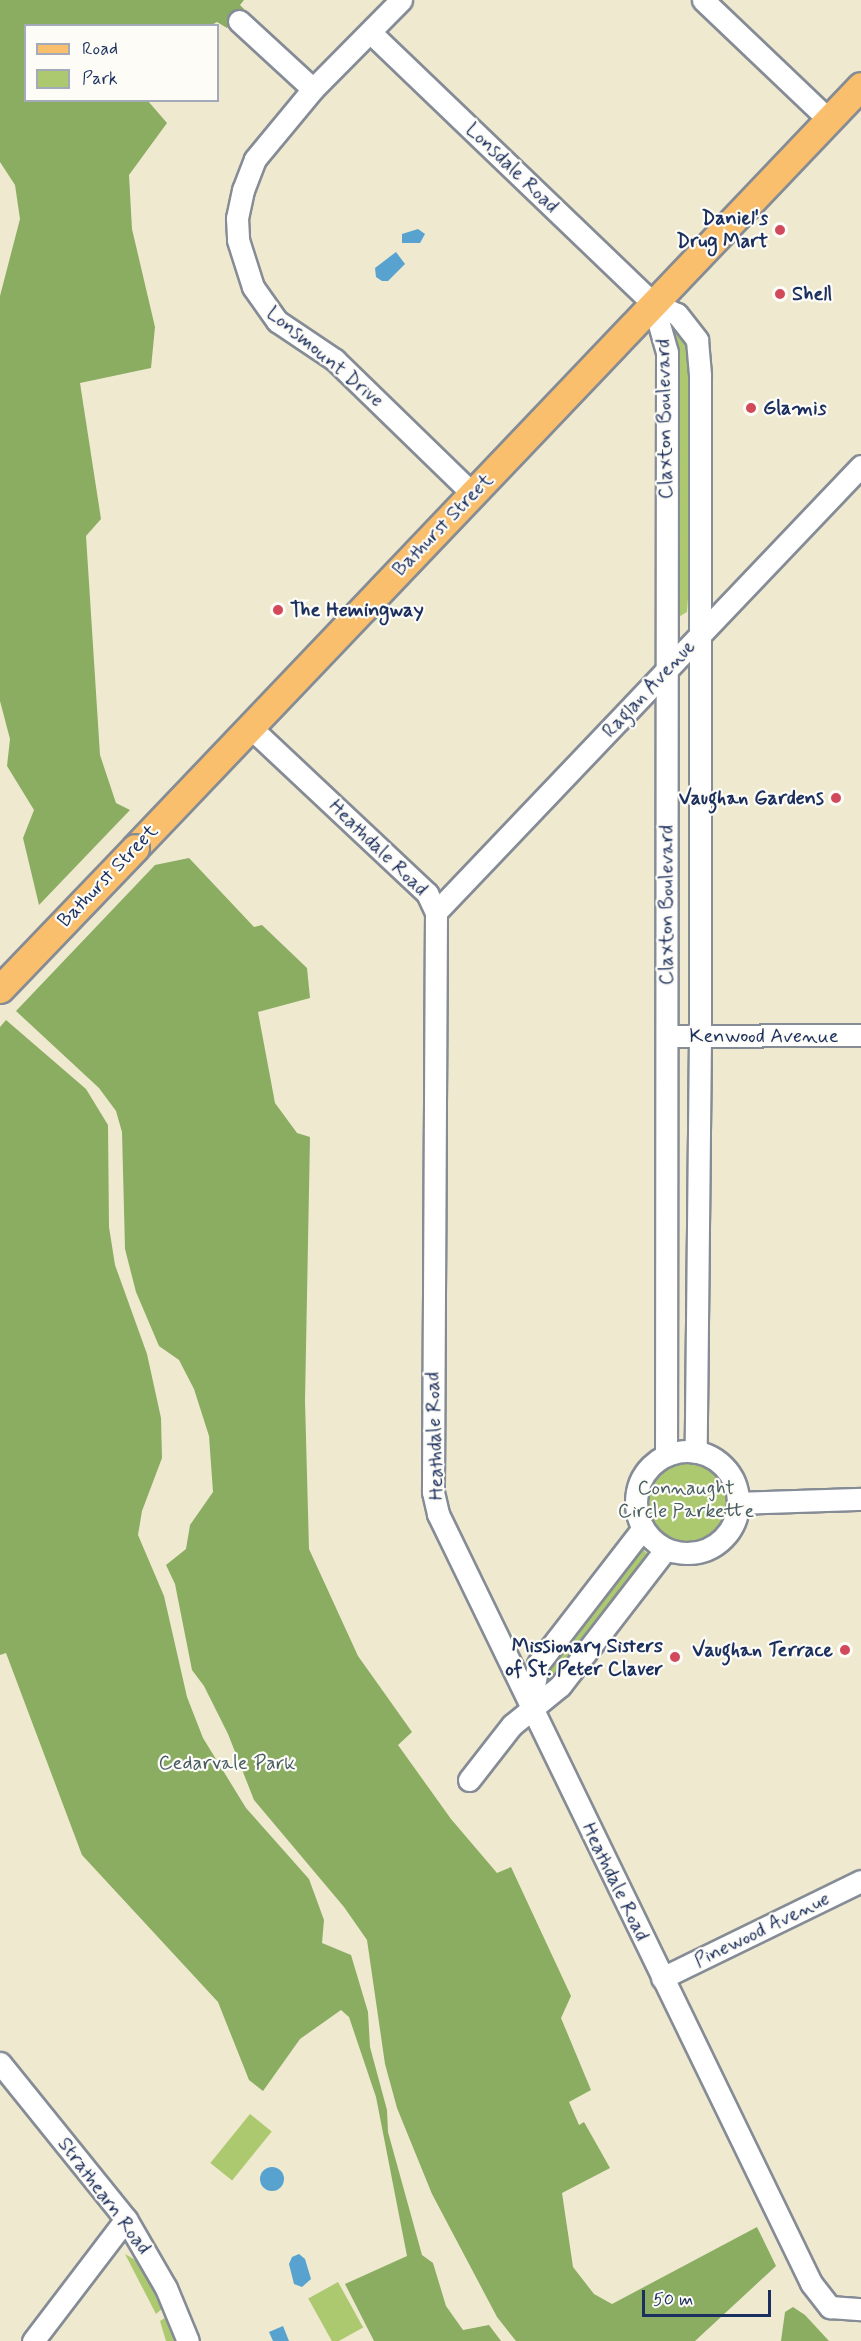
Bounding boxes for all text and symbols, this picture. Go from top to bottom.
legend [24,24,219,102]
text: Road [82,37,118,61]
text: Park [82,67,118,91]
street label: Lonsdale Road [461,118,563,218]
place label: Daniel's Drug Mart [676,207,768,254]
marker: Daniel's Drug Mart [773,223,787,237]
place label: Shell [792,282,832,306]
marker: Shell [773,287,787,301]
street label: Lonsmount Drive [262,301,388,413]
street label: Claxton Boulevard [652,341,678,497]
place label: Glamis [763,396,826,420]
marker: Glamis [744,401,758,415]
street label: Bathurst Street [388,468,498,582]
place label: The Hemingway [290,598,431,622]
marker: The Hemingway [271,603,285,617]
street label: Raglan Avenue [598,636,700,742]
place label: Vaughan Gardens [680,786,824,810]
marker: Vaughan Gardens [829,791,843,805]
street label: Heathdale Road [324,795,432,901]
street label: Bathurst Street [53,819,163,933]
street label: Claxton Boulevard [655,827,679,983]
street label: Kenwood Avenue [692,1024,836,1048]
street label: Heathdale Road [421,1372,449,1500]
park label: Connaught Circle Parkette [619,1477,753,1524]
place label: Missionary Sisters of St. Peter Claver [506,1634,663,1681]
place label: Vaughan Terrace [696,1638,833,1662]
marker: Vaughan Terrace [838,1643,852,1657]
marker: Missionary Sisters of St. Peter Claver [668,1650,682,1664]
park label: Cedarvale Park [160,1751,294,1775]
street label: Heathdale Road [576,1819,654,1945]
street label: Pinewood Avenue [692,1887,832,1973]
street label: Strathearn Road [53,2133,155,2259]
scale bar [645,2278,774,2316]
text: 50 m [653,2288,693,2312]

